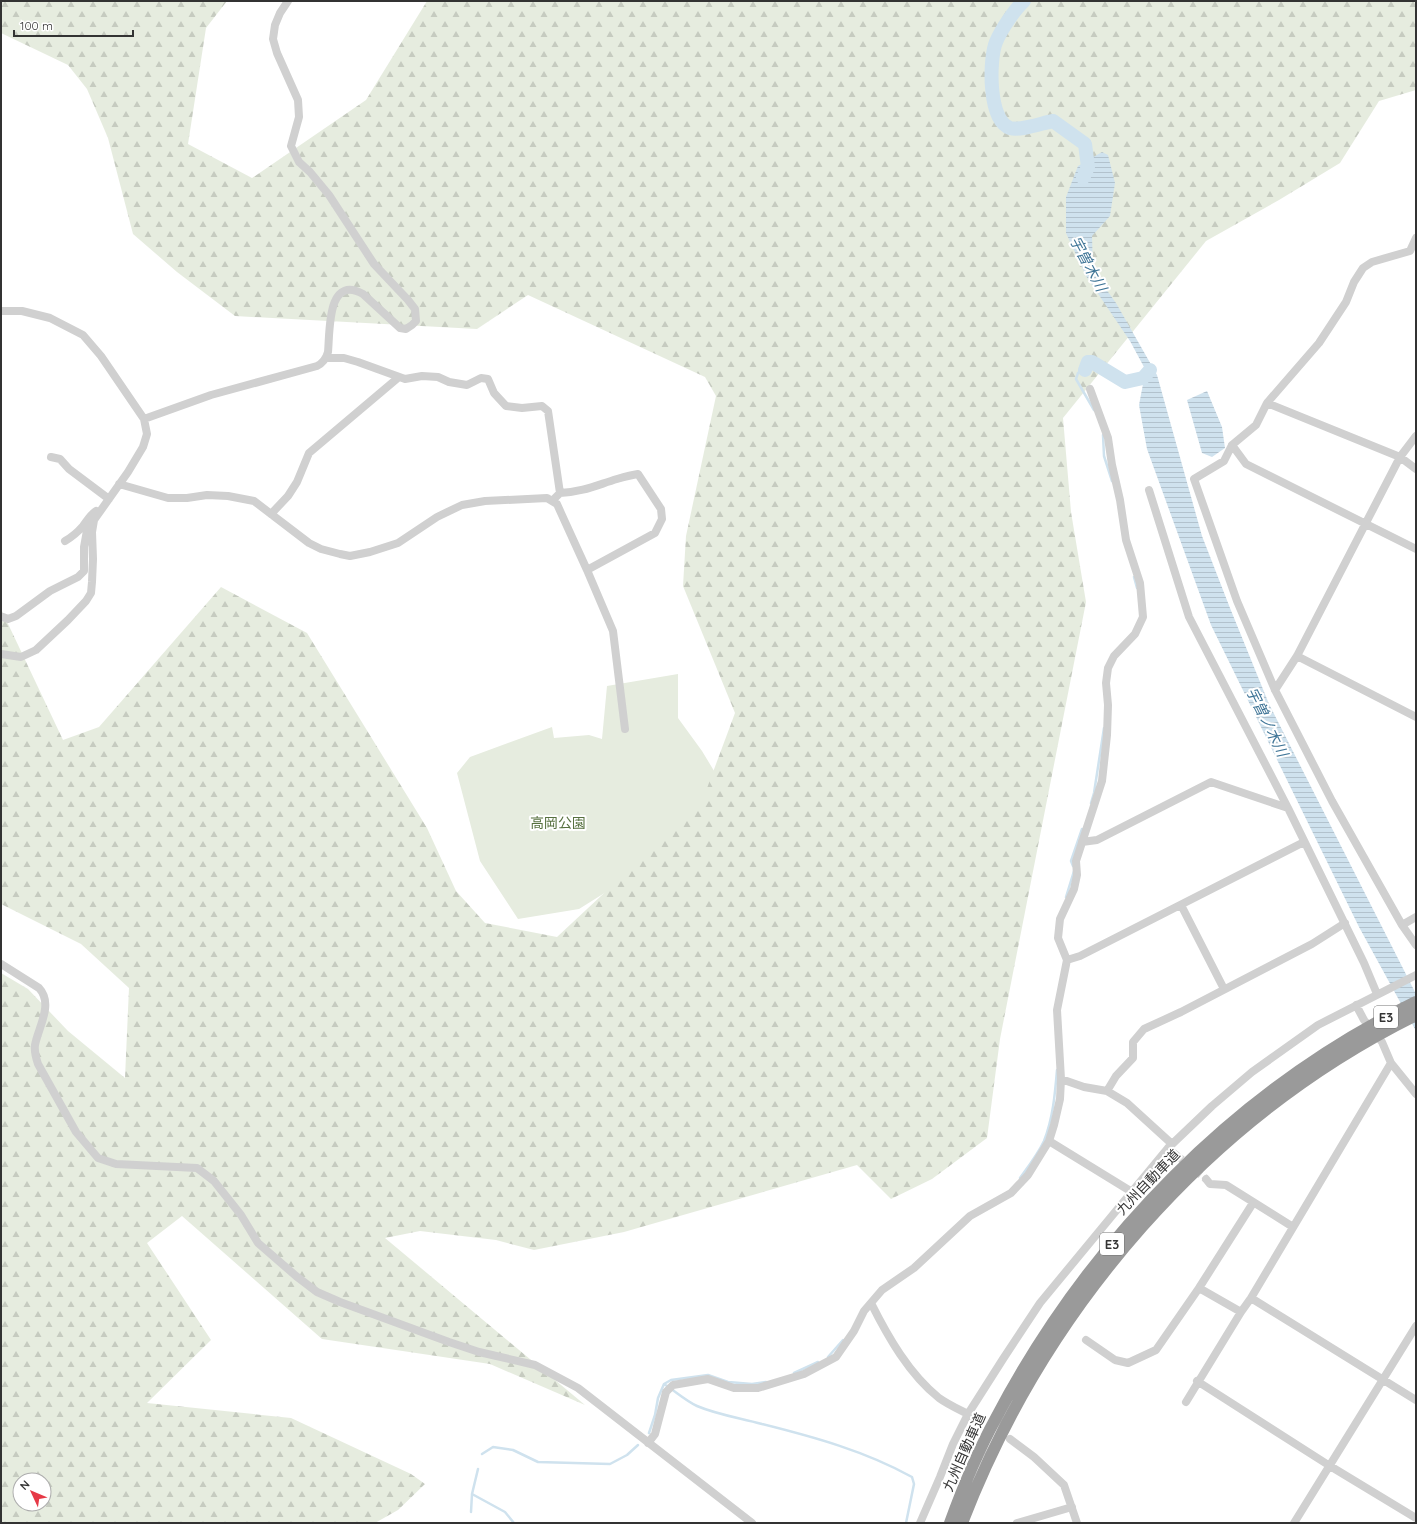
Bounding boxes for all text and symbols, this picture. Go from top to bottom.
scale bar [14,12,133,38]
text: 100 m [20,18,53,33]
water label: 宇曽木川 [1066,233,1112,296]
water label: 宇曽ノ木川 [1242,684,1293,761]
park label: 高岡公園 [530,814,586,832]
road number: E3 [1374,1006,1398,1028]
street label: 九州自動車道 [1112,1146,1184,1218]
road number: E3 [1100,1233,1124,1255]
street label: 九州自動車道 [939,1410,989,1494]
north arrow [12,1472,52,1512]
text: N [17,1477,33,1493]

